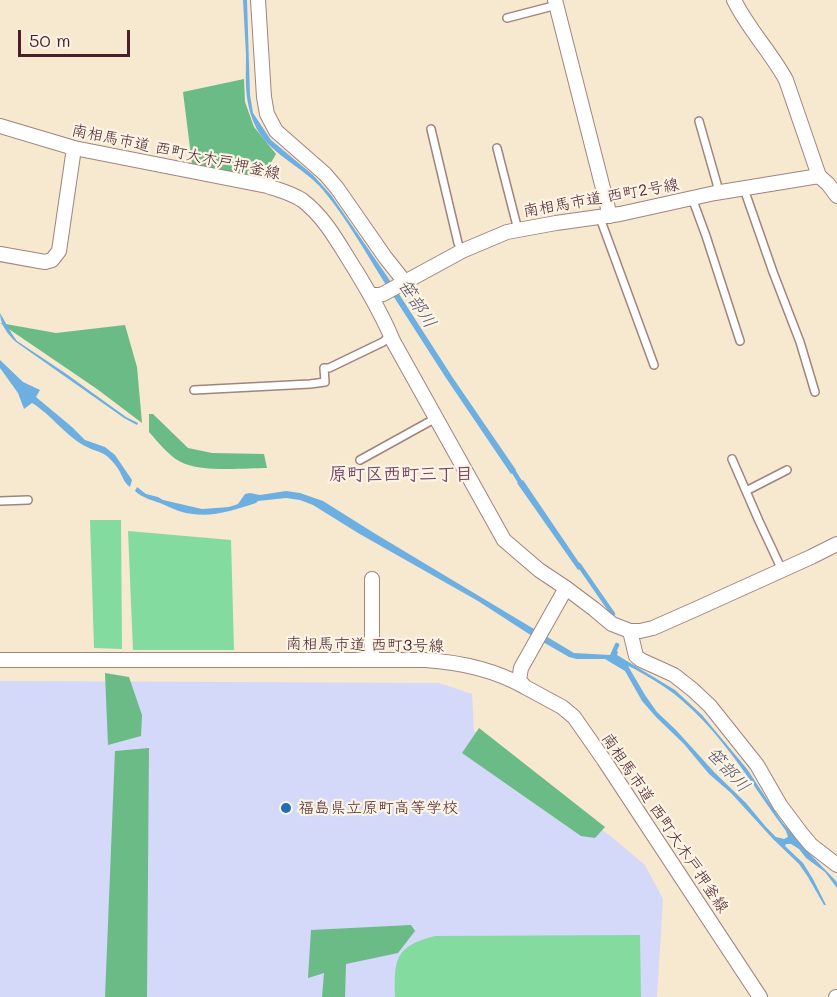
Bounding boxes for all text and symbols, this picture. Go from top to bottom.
scale bar [21,18,134,56]
text: 50 m [29,28,71,52]
street label: 南相馬市道 西町大木戸押釜線 [70,120,282,184]
street label: 南相馬市道 西町2号線 [522,175,680,221]
water label: 笹部川 [393,275,441,333]
district label: 原町区西町三丁目 [329,463,473,485]
street label: 南相馬市道 西町3号線 [286,634,444,656]
street label: 南相馬市道 西町大木戸押釜線 [597,729,733,917]
water label: 笹部川 [702,743,754,797]
place label: 福島県立原町高等学校 [298,798,458,818]
marker: 福島県立原町高等学校 [279,801,293,815]

